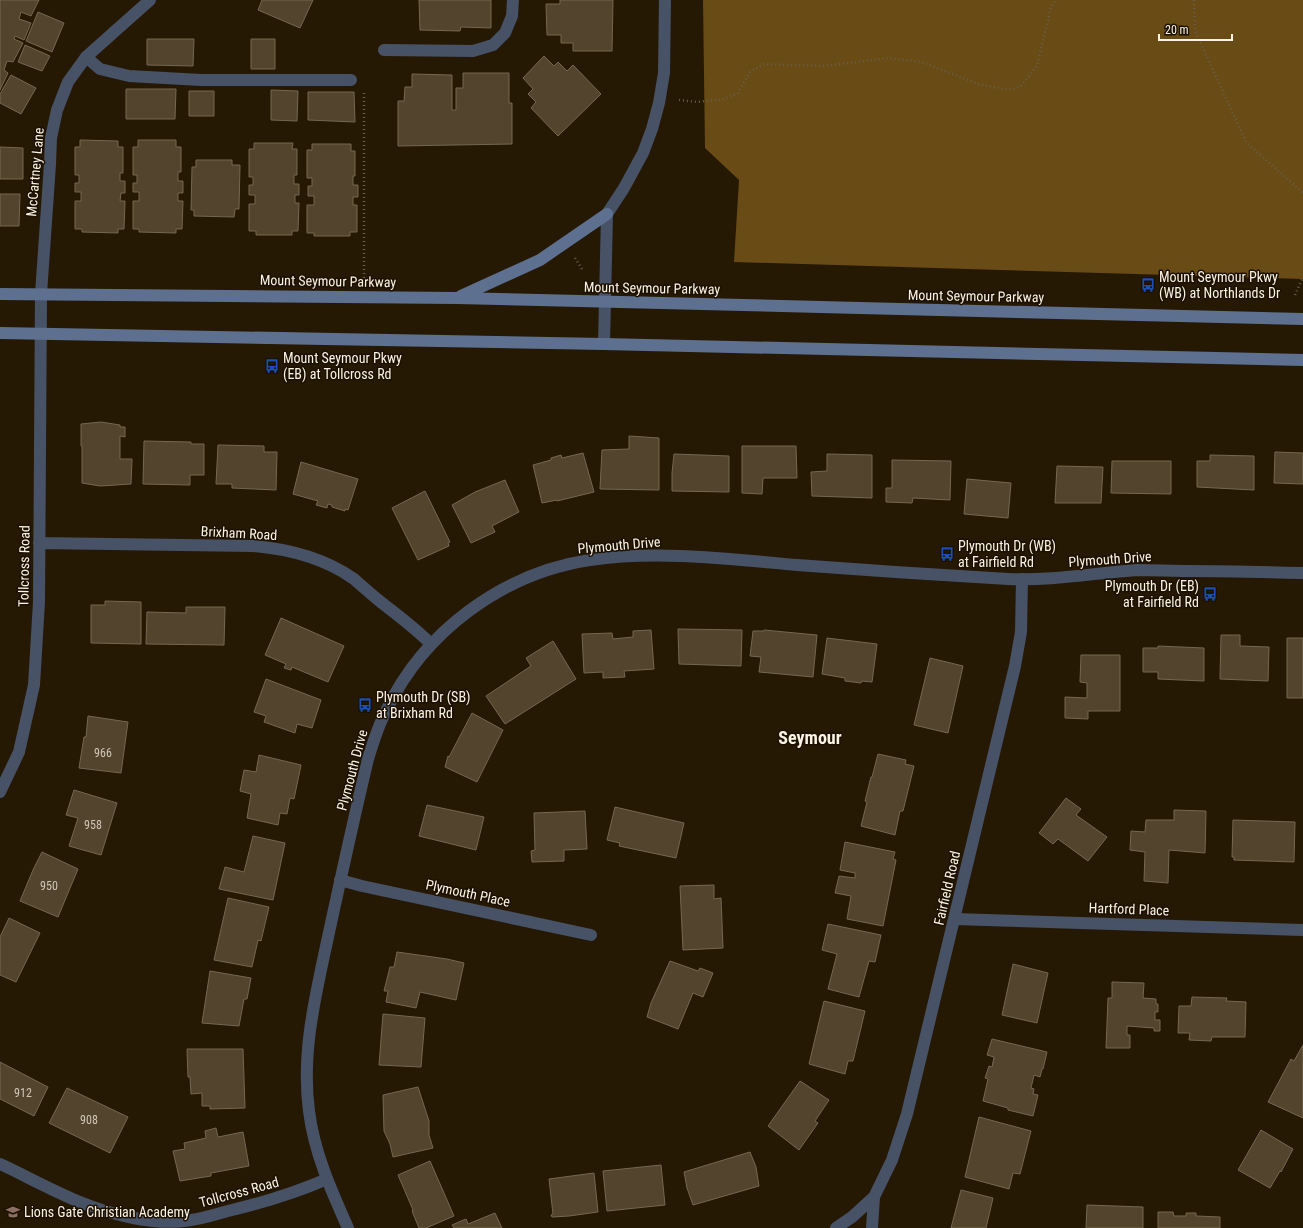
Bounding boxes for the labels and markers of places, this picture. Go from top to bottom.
place label: Mount Seymour Pkwy (WB) at Northlands Dr [1159,269,1280,302]
bus stop icon: Mount Seymour Pkwy (WB) at Northlands Dr [1140,277,1156,293]
place label: Mount Seymour Pkwy (EB) at Tollcross Rd [283,350,402,383]
bus stop icon: Mount Seymour Pkwy (EB) at Tollcross Rd [264,358,280,374]
place label: Plymouth Dr (WB) at Fairfield Rd [958,538,1056,570]
bus stop icon: Plymouth Dr (WB) at Fairfield Rd [939,546,955,562]
place label: Plymouth Dr (EB) at Fairfield Rd [1105,578,1199,610]
bus stop icon: Plymouth Dr (EB) at Fairfield Rd [1202,586,1218,602]
place label: Plymouth Dr (SB) at Brixham Rd [376,689,471,721]
bus stop icon: Plymouth Dr (SB) at Brixham Rd [357,697,373,713]
school or university icon: Lions Gate Christian Academy [5,1204,21,1220]
place label: Lions Gate Christian Academy [24,1204,190,1220]

